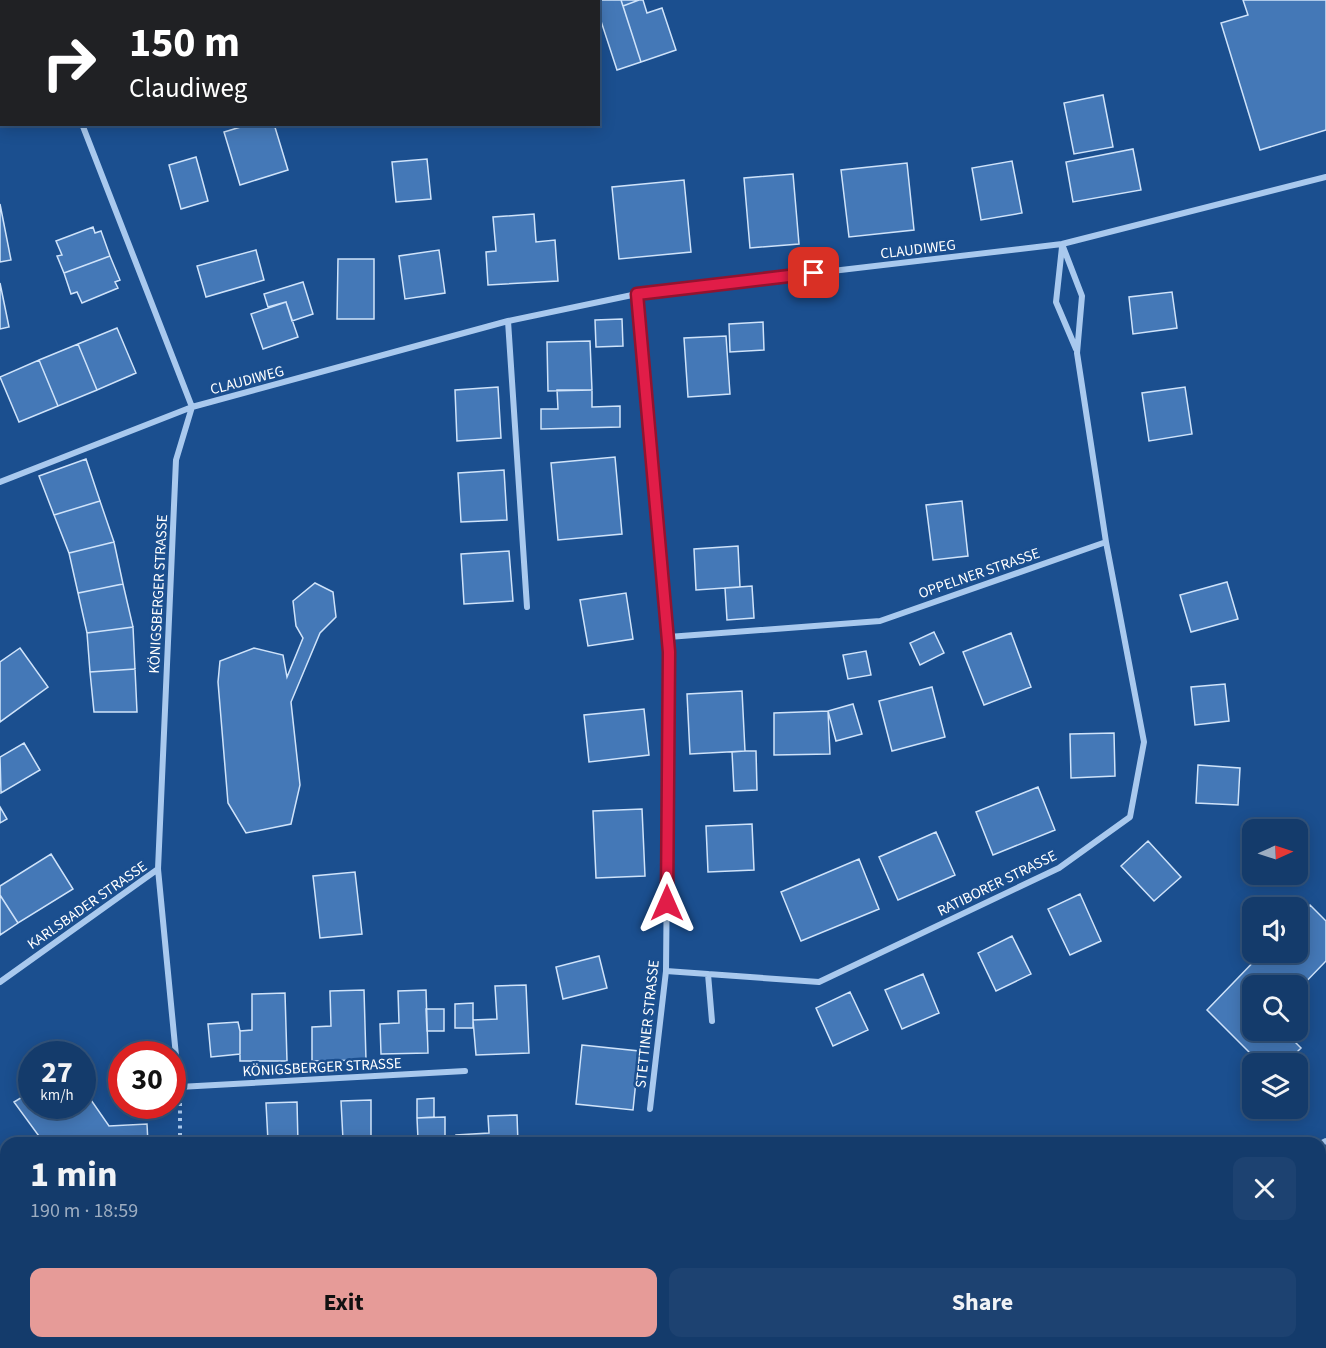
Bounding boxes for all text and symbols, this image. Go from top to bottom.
text: 150 m [129,13,240,73]
icon: right [30,24,108,102]
text: Claudiweg [129,69,247,108]
street label: CLAUDIWEG [879,234,957,265]
pin [788,247,839,298]
icon: arrive [797,256,830,289]
street label: CLAUDIWEG [208,361,286,400]
street label: KÖNIGSBERGER STRASSE [144,514,173,674]
street label: OPPELNER STRASSE [916,543,1043,604]
north arrow [1242,819,1308,885]
map controls [1242,819,1308,1119]
street label: RATIBORER STRASSE [934,845,1061,922]
street label: KARLSBADER STRASSE [23,856,152,955]
position arrow [635,871,699,935]
button: sound [1242,897,1308,963]
street label: STETTINER STRASSE [630,959,665,1089]
button: search [1242,975,1308,1041]
speed limit sign: 30 [108,1041,186,1119]
text: 27 [41,1051,73,1094]
street label: KÖNIGSBERGER STRASSE [242,1053,402,1082]
button: layers [1242,1053,1308,1119]
text: km/h [40,1085,74,1106]
text: 1 min [30,1149,118,1200]
button: close [1233,1157,1296,1220]
text: 190 m · 18:59 [30,1197,138,1225]
button: Exit [30,1268,657,1337]
button: Share [669,1268,1296,1337]

